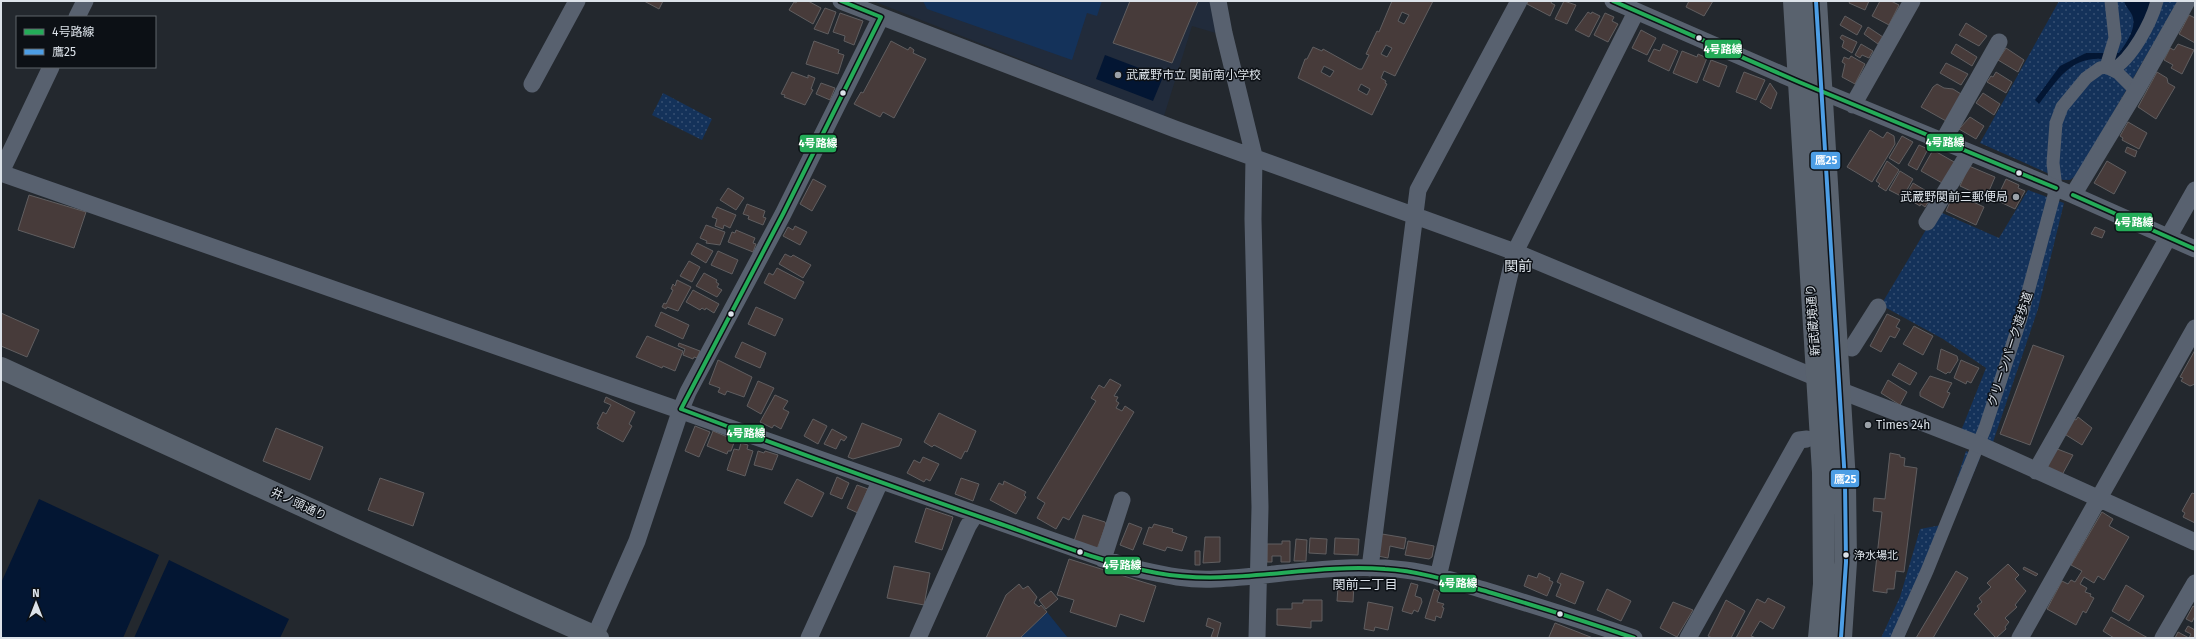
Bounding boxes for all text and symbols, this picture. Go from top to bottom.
legend [16,16,156,68]
text: 4号路線 [52,25,94,39]
unlabelled marker [1694,33,1704,43]
line badge: 4号路線 [1704,39,1742,59]
text: 4号路線 [1703,43,1743,56]
text: 鷹25 [52,45,76,59]
place label: 武蔵野市立 関前南小学校 [1126,68,1261,82]
marker: 武蔵野市立 関前南小学校 [1113,70,1123,80]
unlabelled marker [838,88,848,98]
line badge: 4号路線 [1926,133,1964,152]
line badge: 4号路線 [799,134,837,153]
text: 4号路線 [1925,136,1965,149]
text: 4号路線 [798,137,838,150]
line badge: 鷹25 [1810,151,1841,170]
text: 鷹25 [1815,154,1837,167]
unlabelled marker [2014,168,2024,178]
place label: 武蔵野関前三郵便局 [1900,190,2008,204]
marker: 武蔵野関前三郵便局 [2011,192,2021,202]
line badge: 4号路線 [2115,212,2153,232]
text: 4号路線 [2114,216,2154,229]
district label: 関前 [1504,258,1532,275]
street label: 新武蔵境通り [1804,284,1822,356]
street label: グリーンパーク遊歩道 [1985,290,2035,408]
unlabelled marker [726,309,736,319]
place label: Times 24h [1876,418,1930,432]
marker: Times 24h [1863,420,1873,430]
line badge: 4号路線 [727,424,765,443]
text: 4号路線 [726,427,766,440]
line badge: 鷹25 [1830,469,1860,488]
text: 鷹25 [1834,473,1856,486]
street label: 井ノ頭通り [269,485,329,523]
unlabelled marker [1075,547,1085,557]
place label: 浄水場北 [1854,549,1898,562]
marker: 浄水場北 [1841,550,1851,560]
line badge: 4号路線 [1104,556,1141,575]
text: 4号路線 [1102,559,1142,572]
line badge: 4号路線 [1439,574,1477,593]
district label: 関前二丁目 [1332,577,1398,592]
text: 4号路線 [1438,577,1478,590]
north arrow [16,583,56,623]
text: N [32,587,40,600]
unlabelled marker [1555,609,1565,619]

